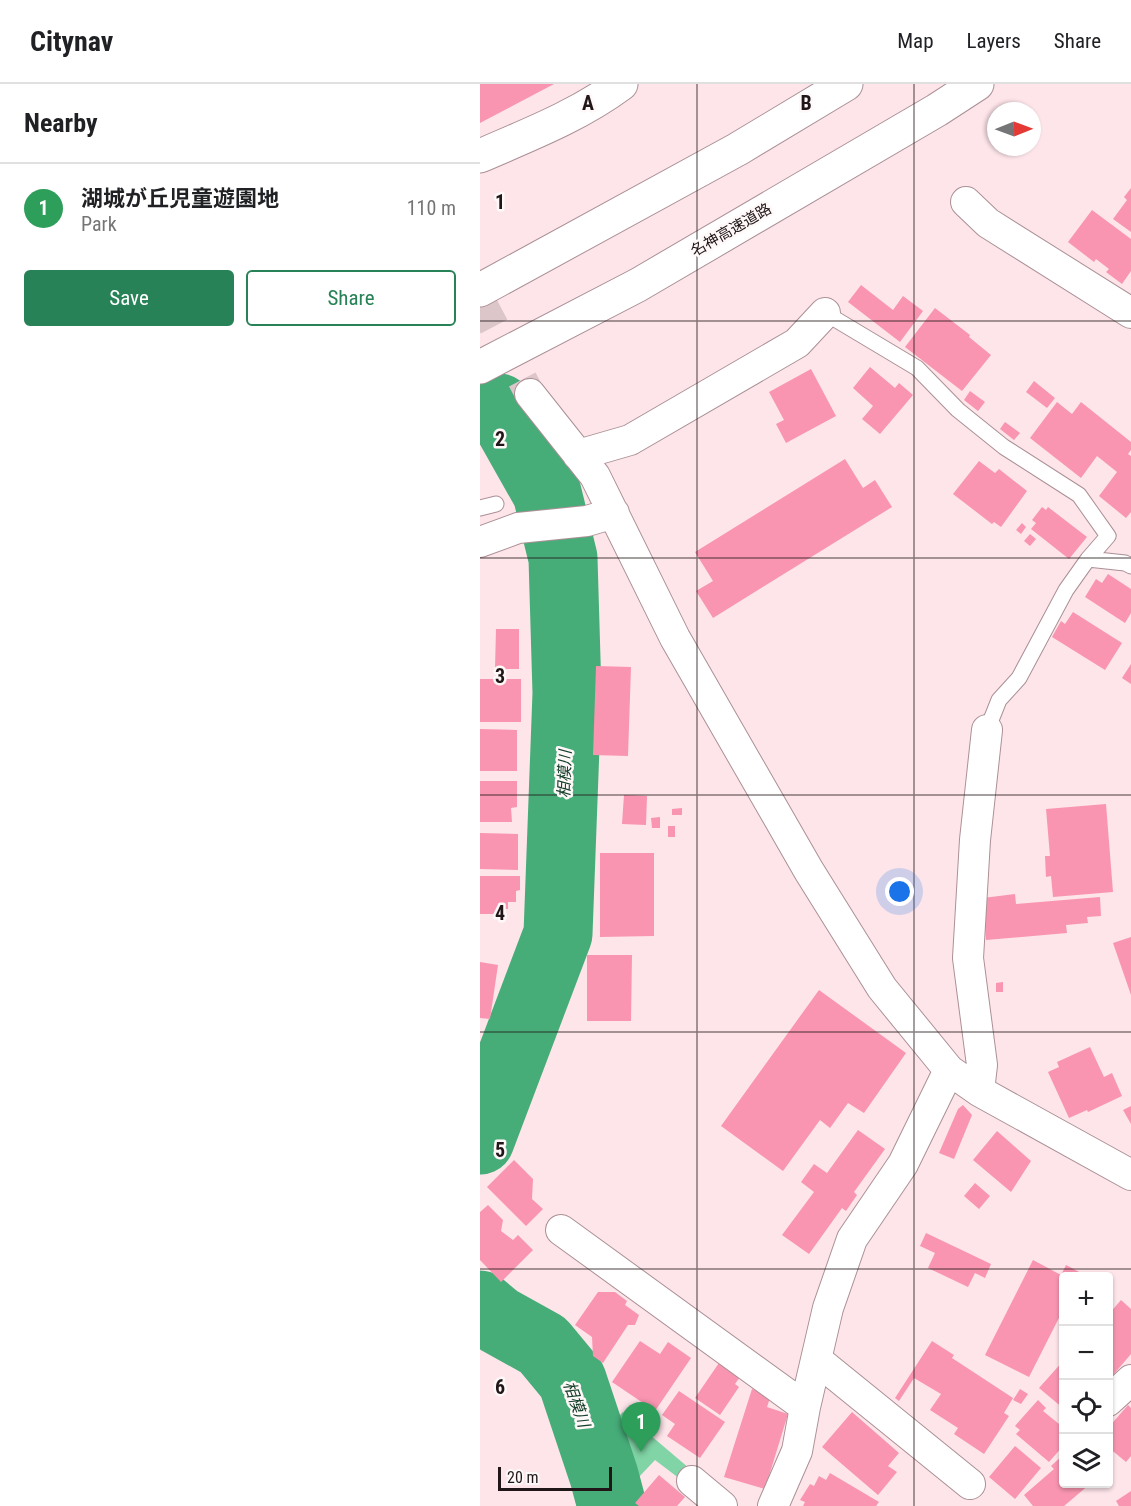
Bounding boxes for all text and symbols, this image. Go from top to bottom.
text: Citynav [30,25,113,58]
text: Map [897,29,934,53]
text: Layers [967,29,1021,53]
text: Share [1054,29,1101,53]
text: A [582,91,594,115]
text: B [800,91,812,115]
north arrow [987,102,1041,156]
text: Nearby [24,108,98,138]
text: 湖城が丘児童遊園地 [81,186,279,211]
text: 1 [495,190,505,214]
text: 1 [38,196,49,220]
text: 110 m [407,196,456,220]
street label: 名神高速道路 [688,200,774,260]
text: Park [81,212,117,236]
button: Save [24,270,234,326]
button: Share [246,270,456,326]
text: 2 [495,427,505,451]
text: 3 [495,664,505,688]
water label: 相模川 [554,748,575,798]
your location [885,877,914,906]
text: 4 [495,901,505,925]
text: 5 [495,1138,505,1162]
map controls [1059,1272,1113,1488]
button: + [1059,1272,1113,1326]
button: − [1059,1326,1113,1380]
text: 6 [495,1375,505,1399]
water label: 相模川 [559,1378,594,1432]
button: locate [1059,1380,1113,1434]
pin: 1 [622,1402,660,1452]
button: layers [1059,1434,1113,1488]
scale bar [498,1464,612,1492]
text: 20 m [507,1468,539,1487]

